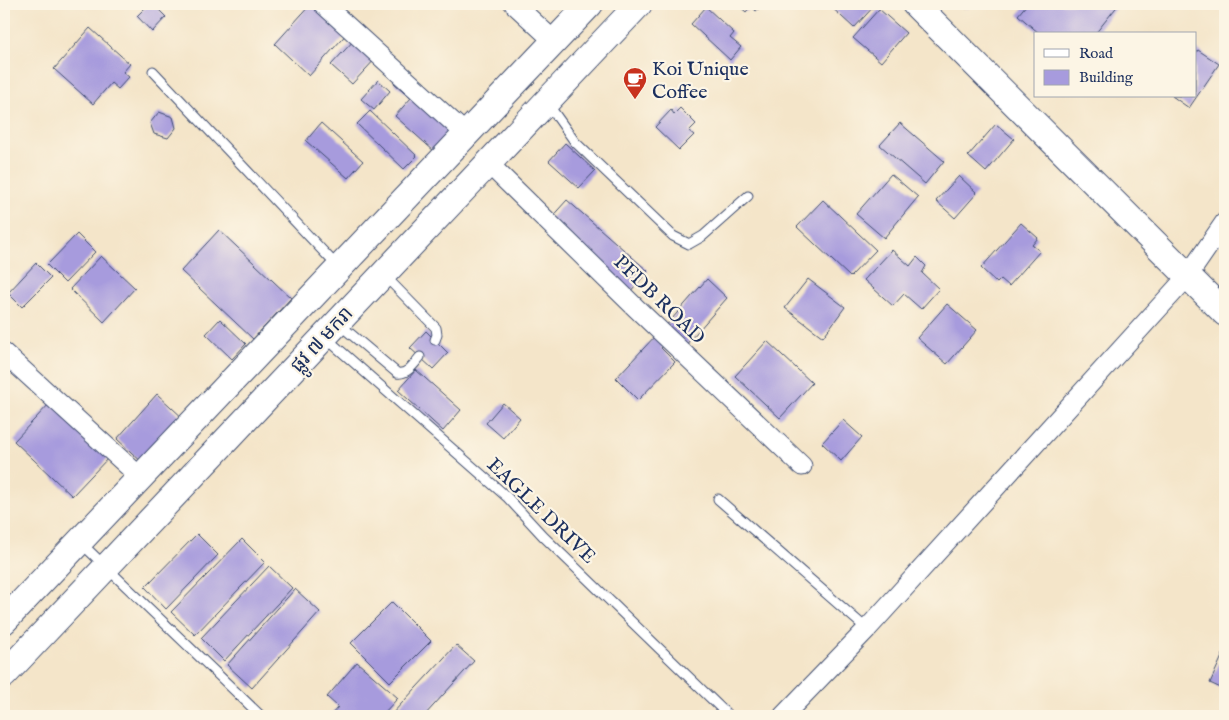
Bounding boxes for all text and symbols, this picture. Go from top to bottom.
legend [1034,32,1196,98]
text: Road [1079,44,1114,63]
place label: Koi Unique Coffee [652,57,749,105]
cafe icon: Koi Unique Coffee [622,66,648,100]
text: Building [1079,68,1134,87]
street label: PFDB ROAD [608,250,710,350]
street label: ផ្លូវ ៧ មករា [285,302,363,382]
street label: EAGLE DRIVE [481,453,601,569]

